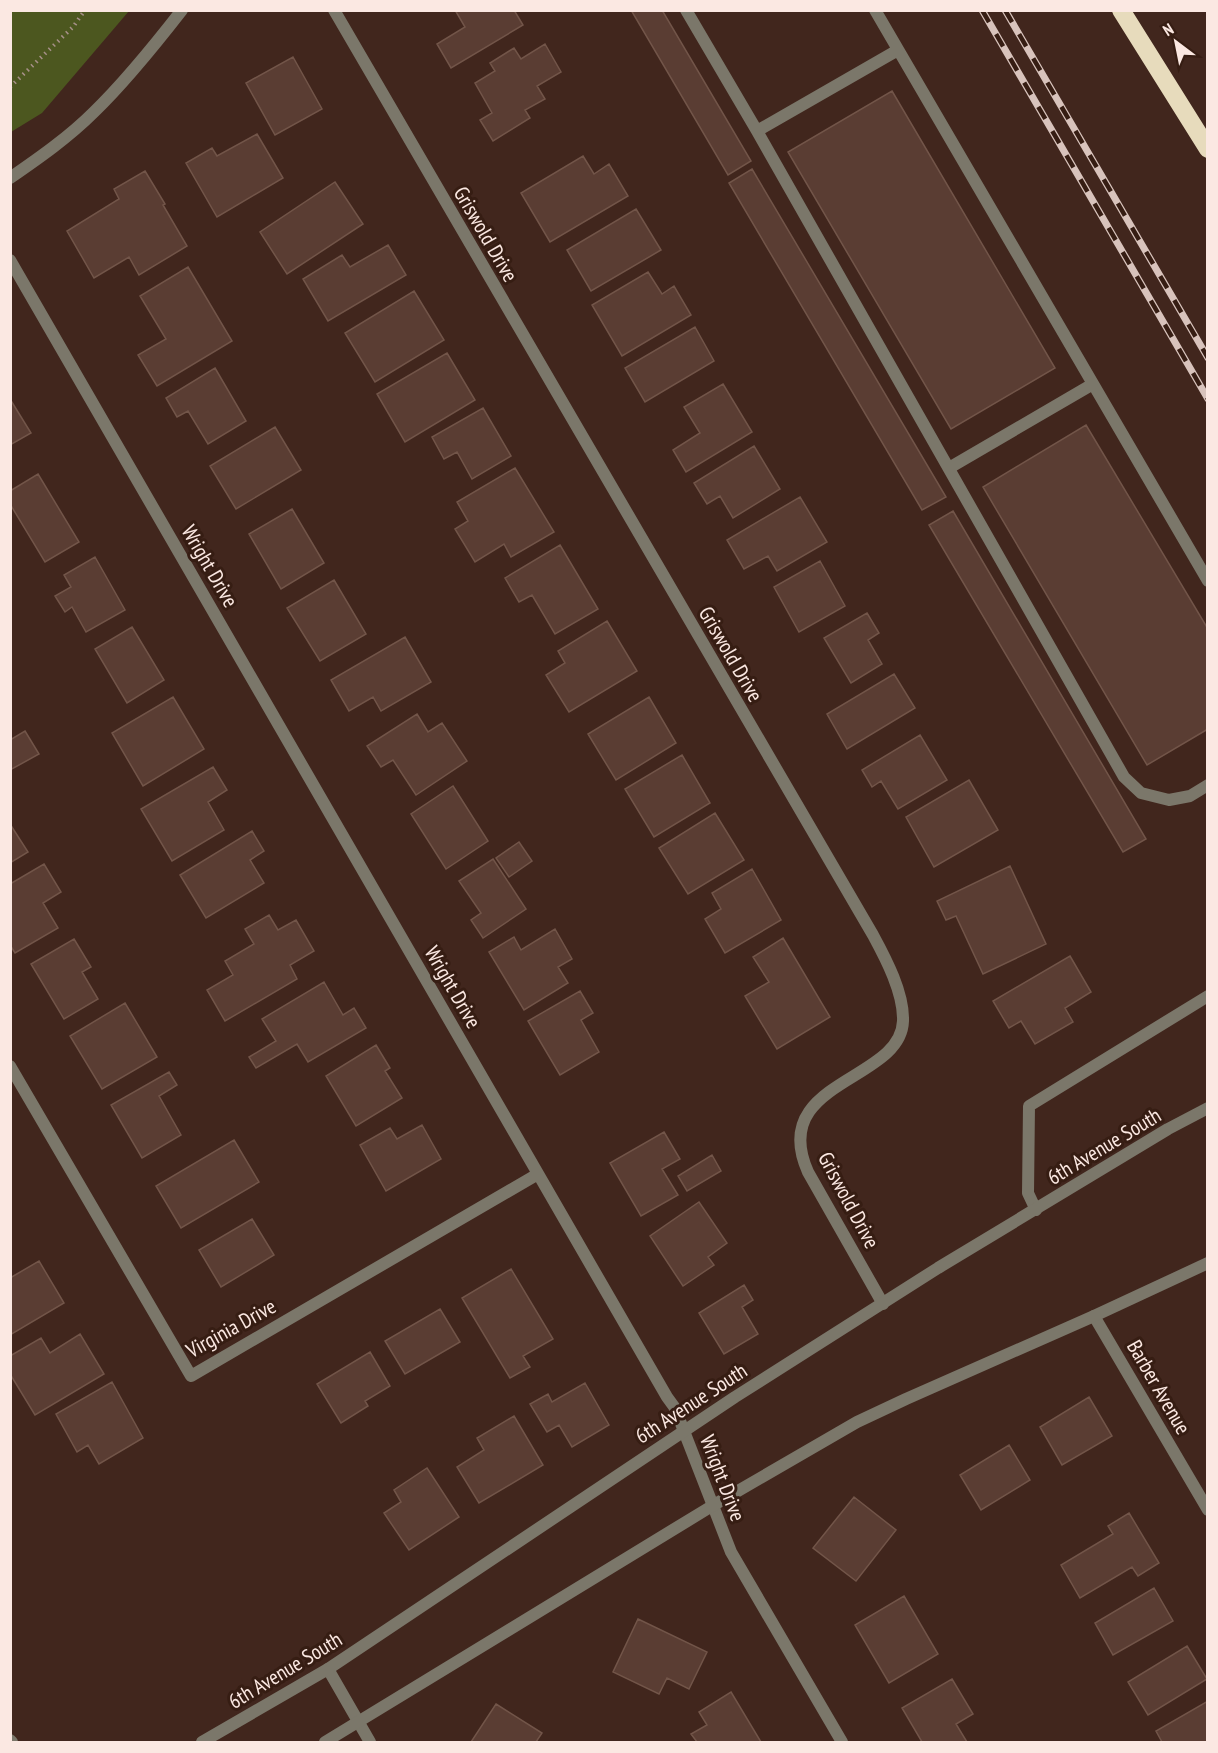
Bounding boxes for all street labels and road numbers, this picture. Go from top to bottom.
street label: Griswold Drive [448,182,524,286]
street label: Wright Drive [176,520,244,612]
street label: Griswold Drive [693,602,769,706]
street label: Wright Drive [419,941,487,1033]
street label: 6th Avenue South [1042,1101,1166,1191]
street label: Griswold Drive [812,1147,886,1253]
street label: Virginia Drive [181,1292,281,1364]
street label: Barber Avenue [1121,1335,1197,1439]
street label: 6th Avenue South [630,1357,752,1449]
street label: Wright Drive [694,1431,752,1525]
street label: 6th Avenue South [223,1625,347,1715]

